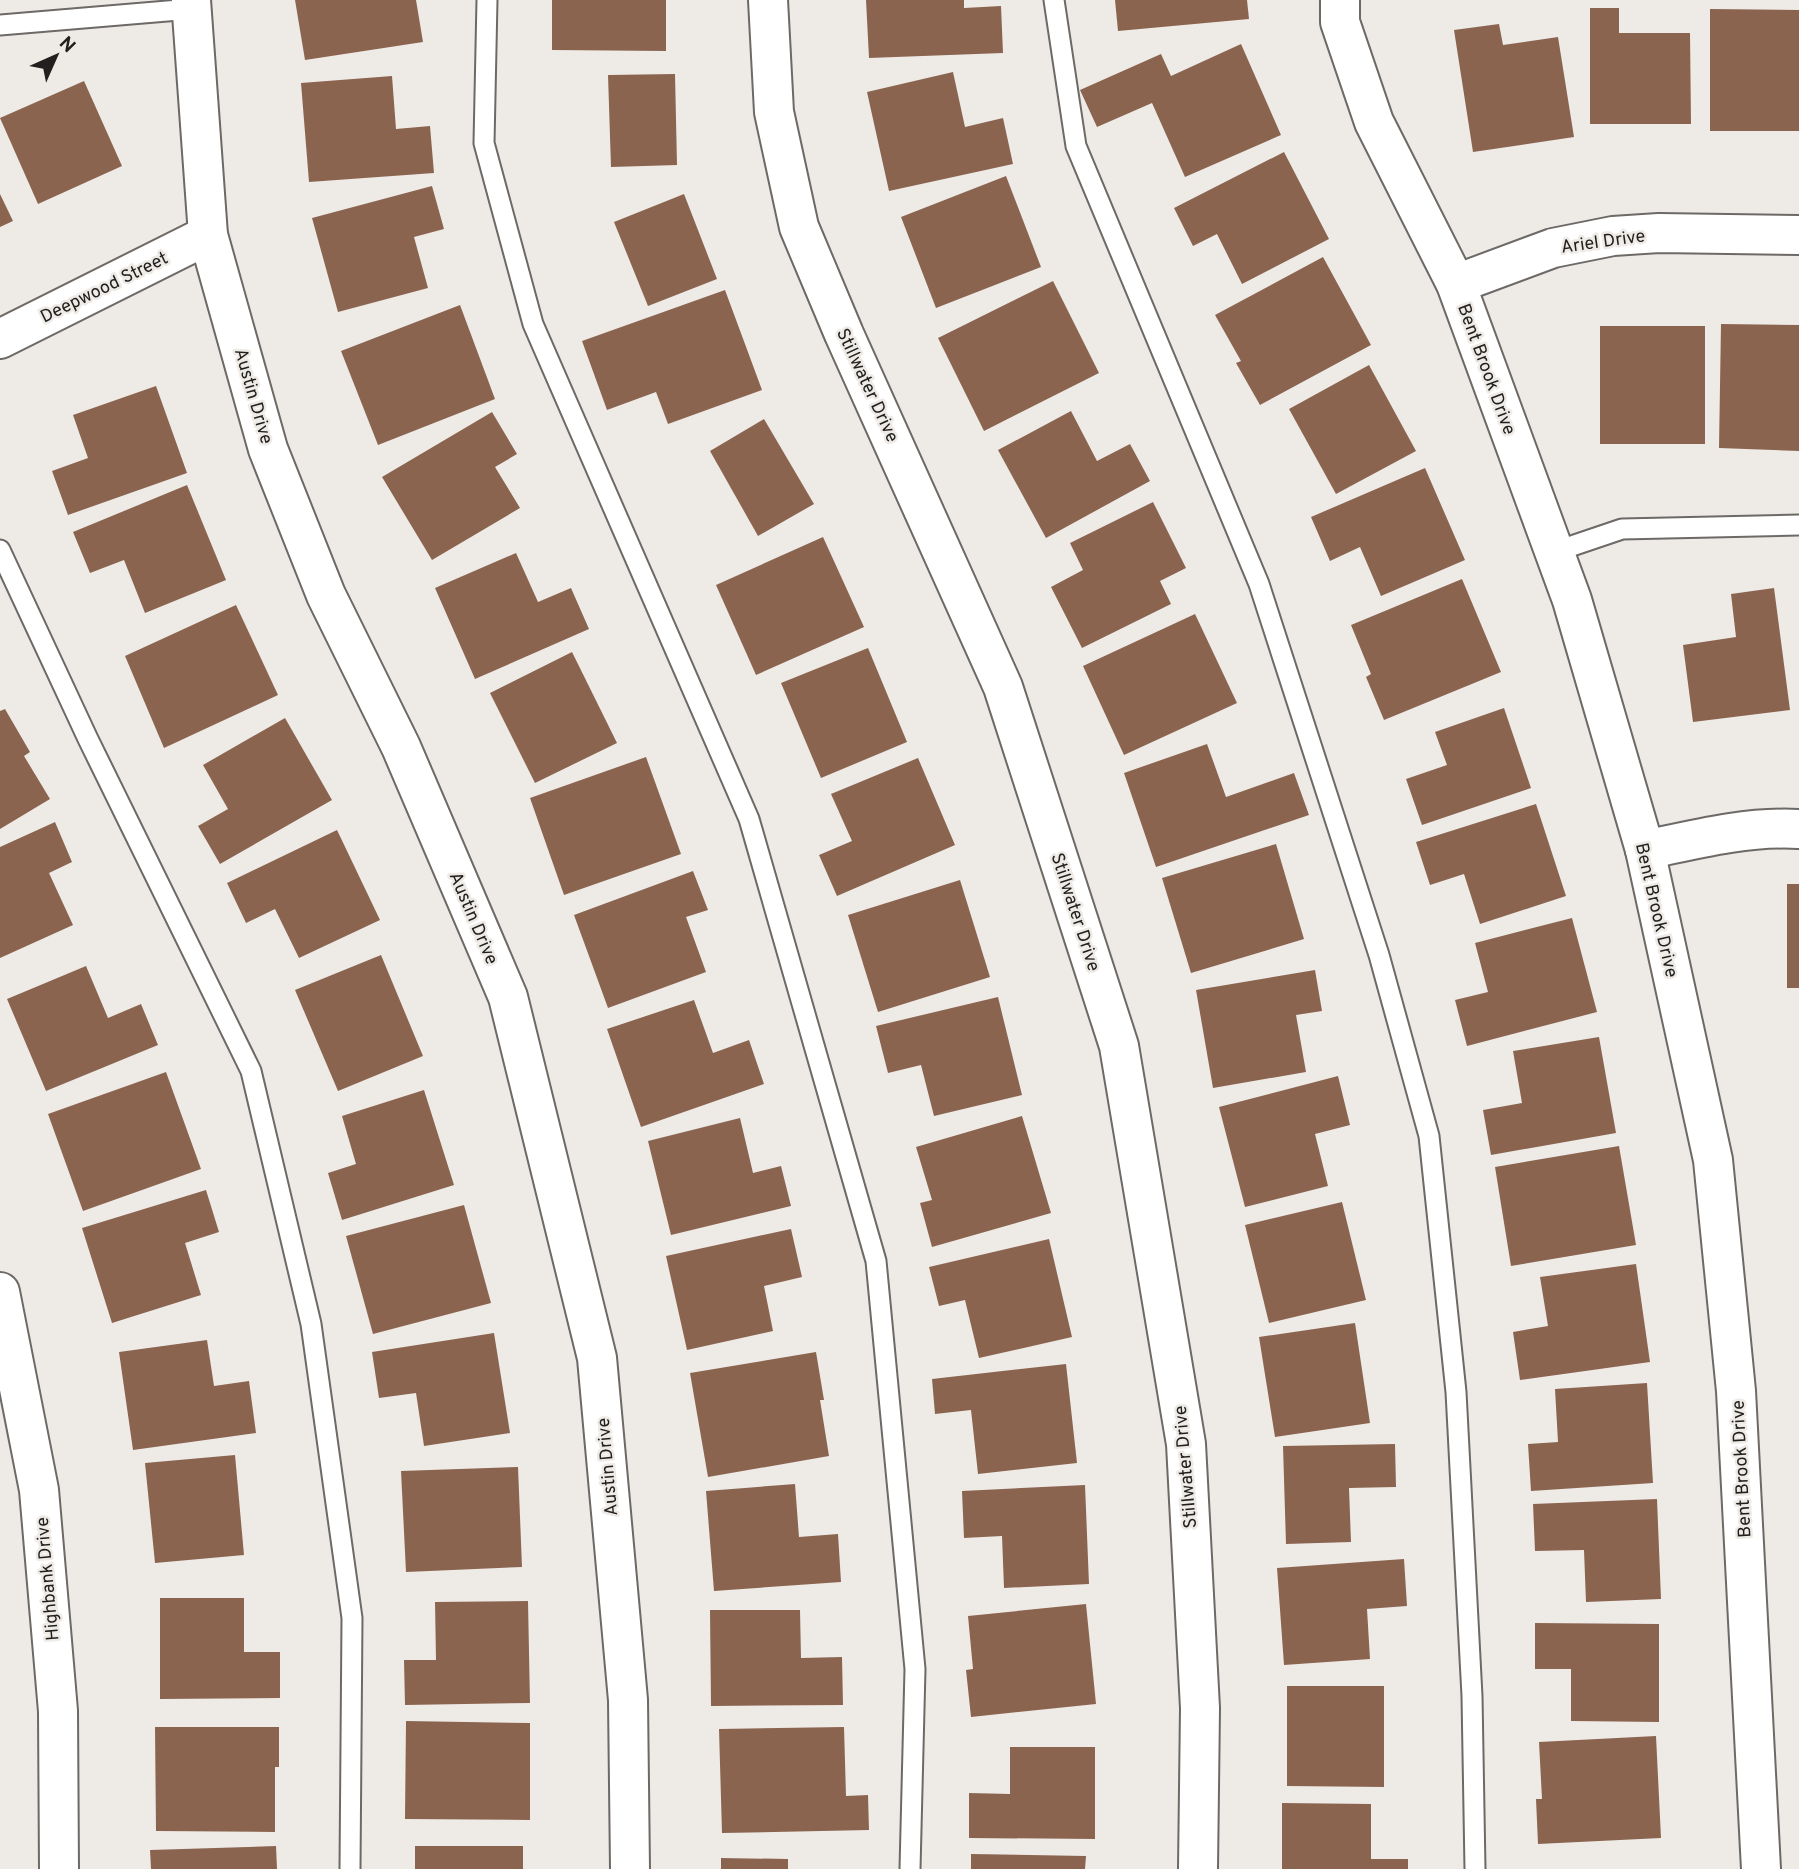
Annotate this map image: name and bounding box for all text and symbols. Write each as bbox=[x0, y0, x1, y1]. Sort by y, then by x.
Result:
north arrow bbox=[21, 21, 91, 91]
text: N bbox=[53, 32, 80, 59]
street label: Ariel Drive bbox=[1560, 225, 1647, 260]
street label: Deepwood Street bbox=[37, 247, 172, 329]
street label: Bent Brook Drive bbox=[1451, 301, 1520, 438]
street label: Stillwater Drive bbox=[830, 325, 903, 446]
street label: Austin Drive bbox=[228, 346, 277, 447]
street label: Bent Brook Drive bbox=[1629, 841, 1682, 980]
street label: Stillwater Drive bbox=[1045, 850, 1105, 975]
street label: Austin Drive bbox=[443, 869, 502, 968]
street label: Bent Brook Drive bbox=[1727, 1399, 1758, 1538]
street label: Stillwater Drive bbox=[1170, 1404, 1203, 1529]
street label: Austin Drive bbox=[593, 1417, 624, 1517]
street label: Highbank Drive bbox=[32, 1516, 65, 1642]

